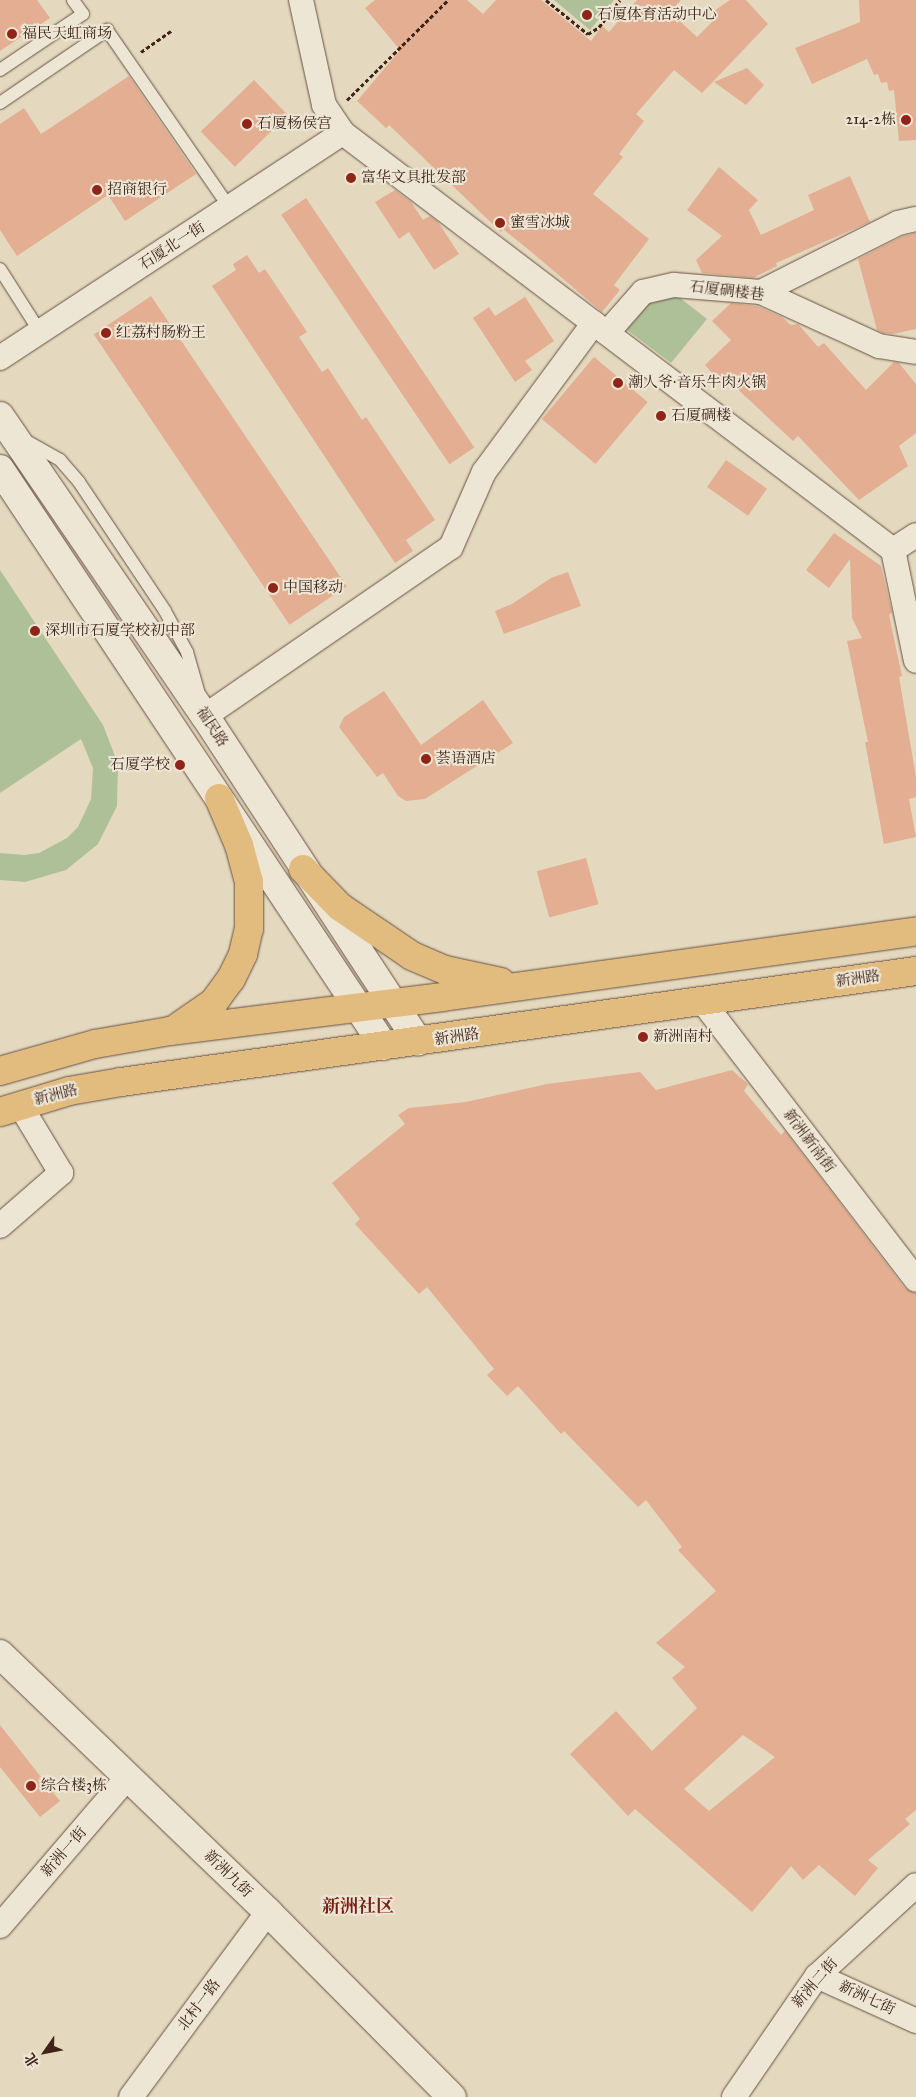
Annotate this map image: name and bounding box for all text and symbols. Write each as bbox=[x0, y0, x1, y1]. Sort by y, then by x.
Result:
place label: 石厦体育活动中心 bbox=[597, 6, 717, 24]
marker: 石厦体育活动中心 bbox=[581, 9, 593, 21]
place label: 福民天虹商场 bbox=[22, 25, 112, 43]
marker: 福民天虹商场 bbox=[6, 28, 18, 40]
place label: 214-2栋 bbox=[846, 111, 896, 129]
marker: 214-2栋 bbox=[900, 114, 912, 126]
place label: 石厦杨侯宫 bbox=[257, 115, 332, 133]
marker: 石厦杨侯宫 bbox=[241, 118, 253, 130]
place label: 富华文具批发部 bbox=[361, 169, 466, 187]
marker: 富华文具批发部 bbox=[345, 172, 357, 184]
place label: 招商银行 bbox=[107, 181, 167, 199]
marker: 招商银行 bbox=[91, 184, 103, 196]
place label: 蜜雪冰城 bbox=[510, 214, 570, 232]
marker: 蜜雪冰城 bbox=[494, 217, 506, 229]
street label: 石厦北一街 bbox=[136, 218, 208, 274]
street label: 石厦碉楼巷 bbox=[689, 277, 765, 305]
place label: 红荔村肠粉王 bbox=[116, 324, 206, 342]
marker: 红荔村肠粉王 bbox=[100, 327, 112, 339]
place label: 潮人爷·音乐牛肉火锅 bbox=[628, 374, 766, 392]
marker: 潮人爷·音乐牛肉火锅 bbox=[612, 377, 624, 389]
place label: 石厦碉楼 bbox=[671, 407, 731, 425]
marker: 石厦碉楼 bbox=[655, 410, 667, 422]
place label: 中国移动 bbox=[283, 579, 343, 597]
marker: 中国移动 bbox=[267, 582, 279, 594]
place label: 深圳市石厦学校初中部 bbox=[45, 622, 195, 640]
marker: 深圳市石厦学校初中部 bbox=[29, 625, 41, 637]
street label: 福民路 bbox=[192, 703, 232, 751]
place label: 荟语酒店 bbox=[436, 750, 496, 768]
marker: 荟语酒店 bbox=[420, 753, 432, 765]
place label: 石厦学校 bbox=[110, 756, 170, 774]
marker: 石厦学校 bbox=[174, 759, 186, 771]
street label: 新洲路 bbox=[834, 967, 882, 991]
street label: 新洲路 bbox=[433, 1025, 481, 1049]
place label: 新洲南村 bbox=[653, 1028, 713, 1046]
marker: 新洲南村 bbox=[637, 1031, 649, 1043]
street label: 新洲路 bbox=[32, 1081, 80, 1109]
street label: 新洲新南街 bbox=[779, 1106, 839, 1176]
place label: 综合楼3栋 bbox=[41, 1777, 107, 1795]
marker: 综合楼3栋 bbox=[25, 1780, 37, 1792]
street label: 新洲一街 bbox=[38, 1823, 90, 1881]
street label: 新洲九街 bbox=[200, 1847, 256, 1901]
district label: 新洲社区 bbox=[322, 1895, 394, 1917]
street label: 新洲二街 bbox=[789, 1954, 841, 2012]
street label: 北村一路 bbox=[174, 1976, 224, 2034]
street label: 新洲七街 bbox=[836, 1977, 898, 2019]
north arrow bbox=[20, 2027, 70, 2077]
text: 北 bbox=[21, 2050, 43, 2071]

